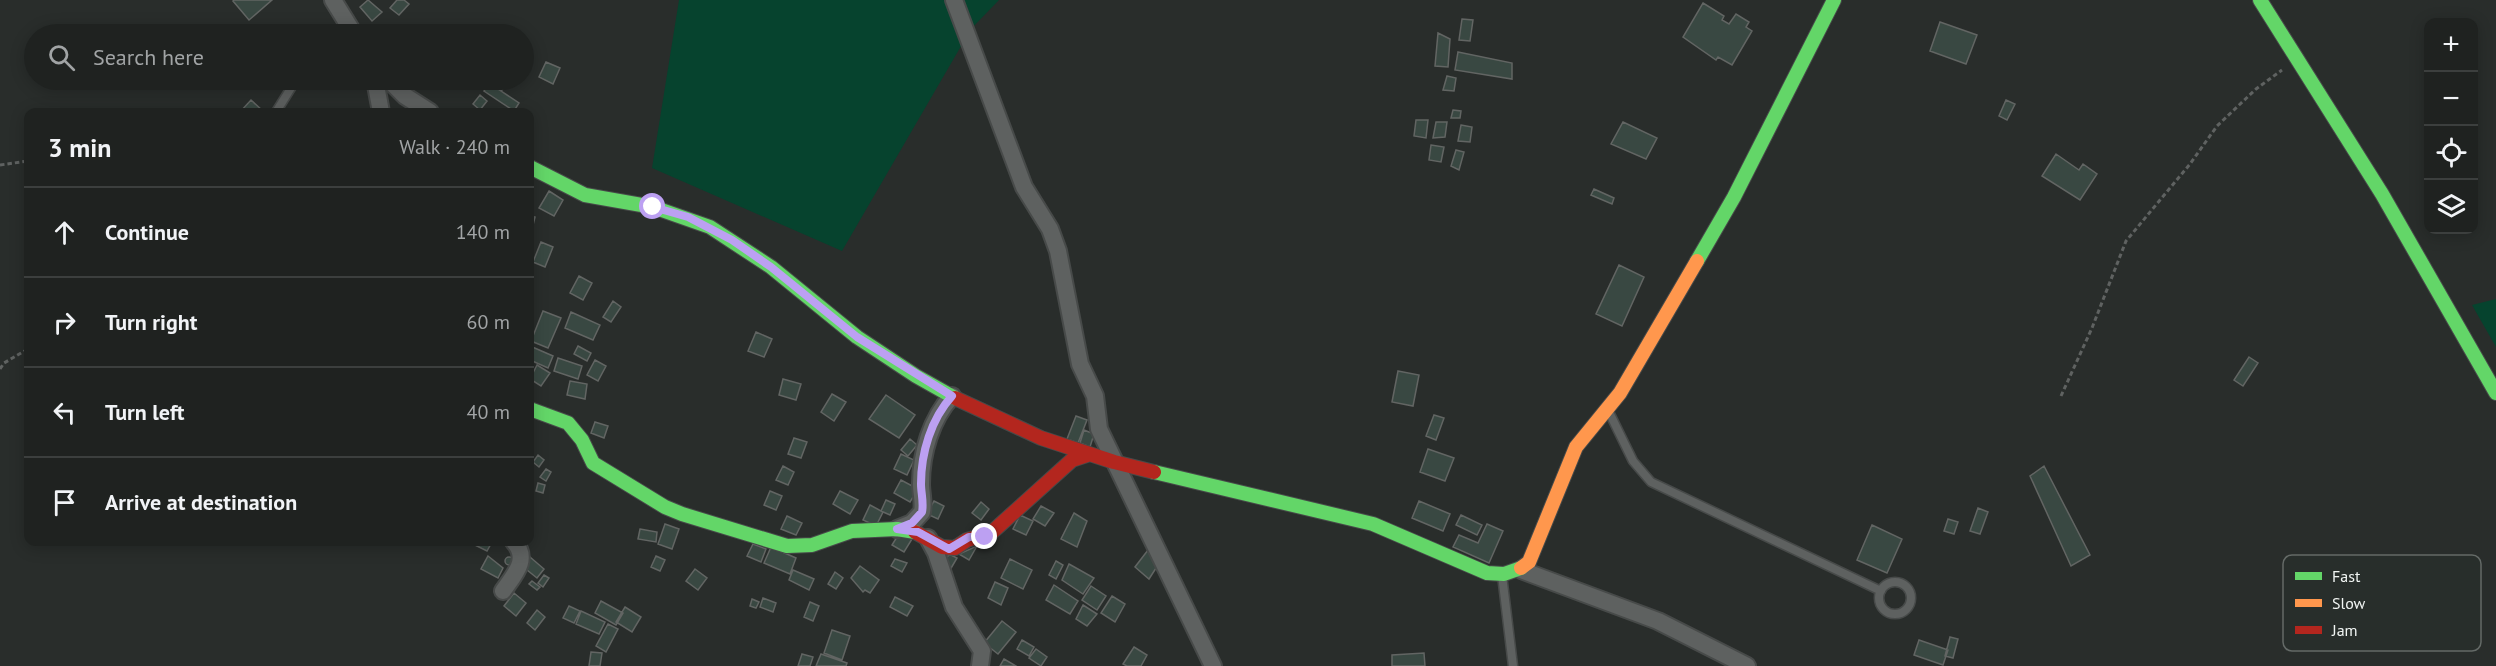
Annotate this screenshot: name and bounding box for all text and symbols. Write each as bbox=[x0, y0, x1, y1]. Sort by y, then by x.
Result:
map controls bbox=[2424, 18, 2478, 234]
button: + bbox=[2424, 18, 2478, 72]
search box bbox=[24, 24, 534, 90]
icon: search bbox=[45, 41, 78, 74]
text: Search here bbox=[93, 43, 204, 71]
button: − bbox=[2424, 72, 2478, 126]
button: locate bbox=[2424, 126, 2478, 180]
text: 3 min bbox=[48, 131, 111, 164]
text: Walk · 240 m bbox=[399, 134, 510, 160]
button: layers bbox=[2424, 180, 2478, 234]
route start bbox=[639, 193, 665, 219]
icon: ahead bbox=[48, 216, 81, 249]
text: Continue bbox=[105, 218, 189, 246]
text: 140 m bbox=[456, 219, 510, 245]
icon: right bbox=[48, 306, 81, 339]
text: Turn right bbox=[105, 308, 197, 336]
text: 60 m bbox=[467, 309, 510, 335]
icon: left bbox=[48, 396, 81, 429]
text: Turn left bbox=[105, 398, 185, 426]
text: 40 m bbox=[467, 399, 510, 425]
icon: arrive bbox=[48, 486, 81, 519]
text: Arrive at destination bbox=[105, 488, 297, 516]
route end bbox=[971, 523, 997, 549]
legend bbox=[2283, 555, 2481, 651]
text: Fast bbox=[2332, 566, 2361, 586]
text: Slow bbox=[2332, 593, 2366, 613]
text: Jam bbox=[2331, 620, 2358, 640]

